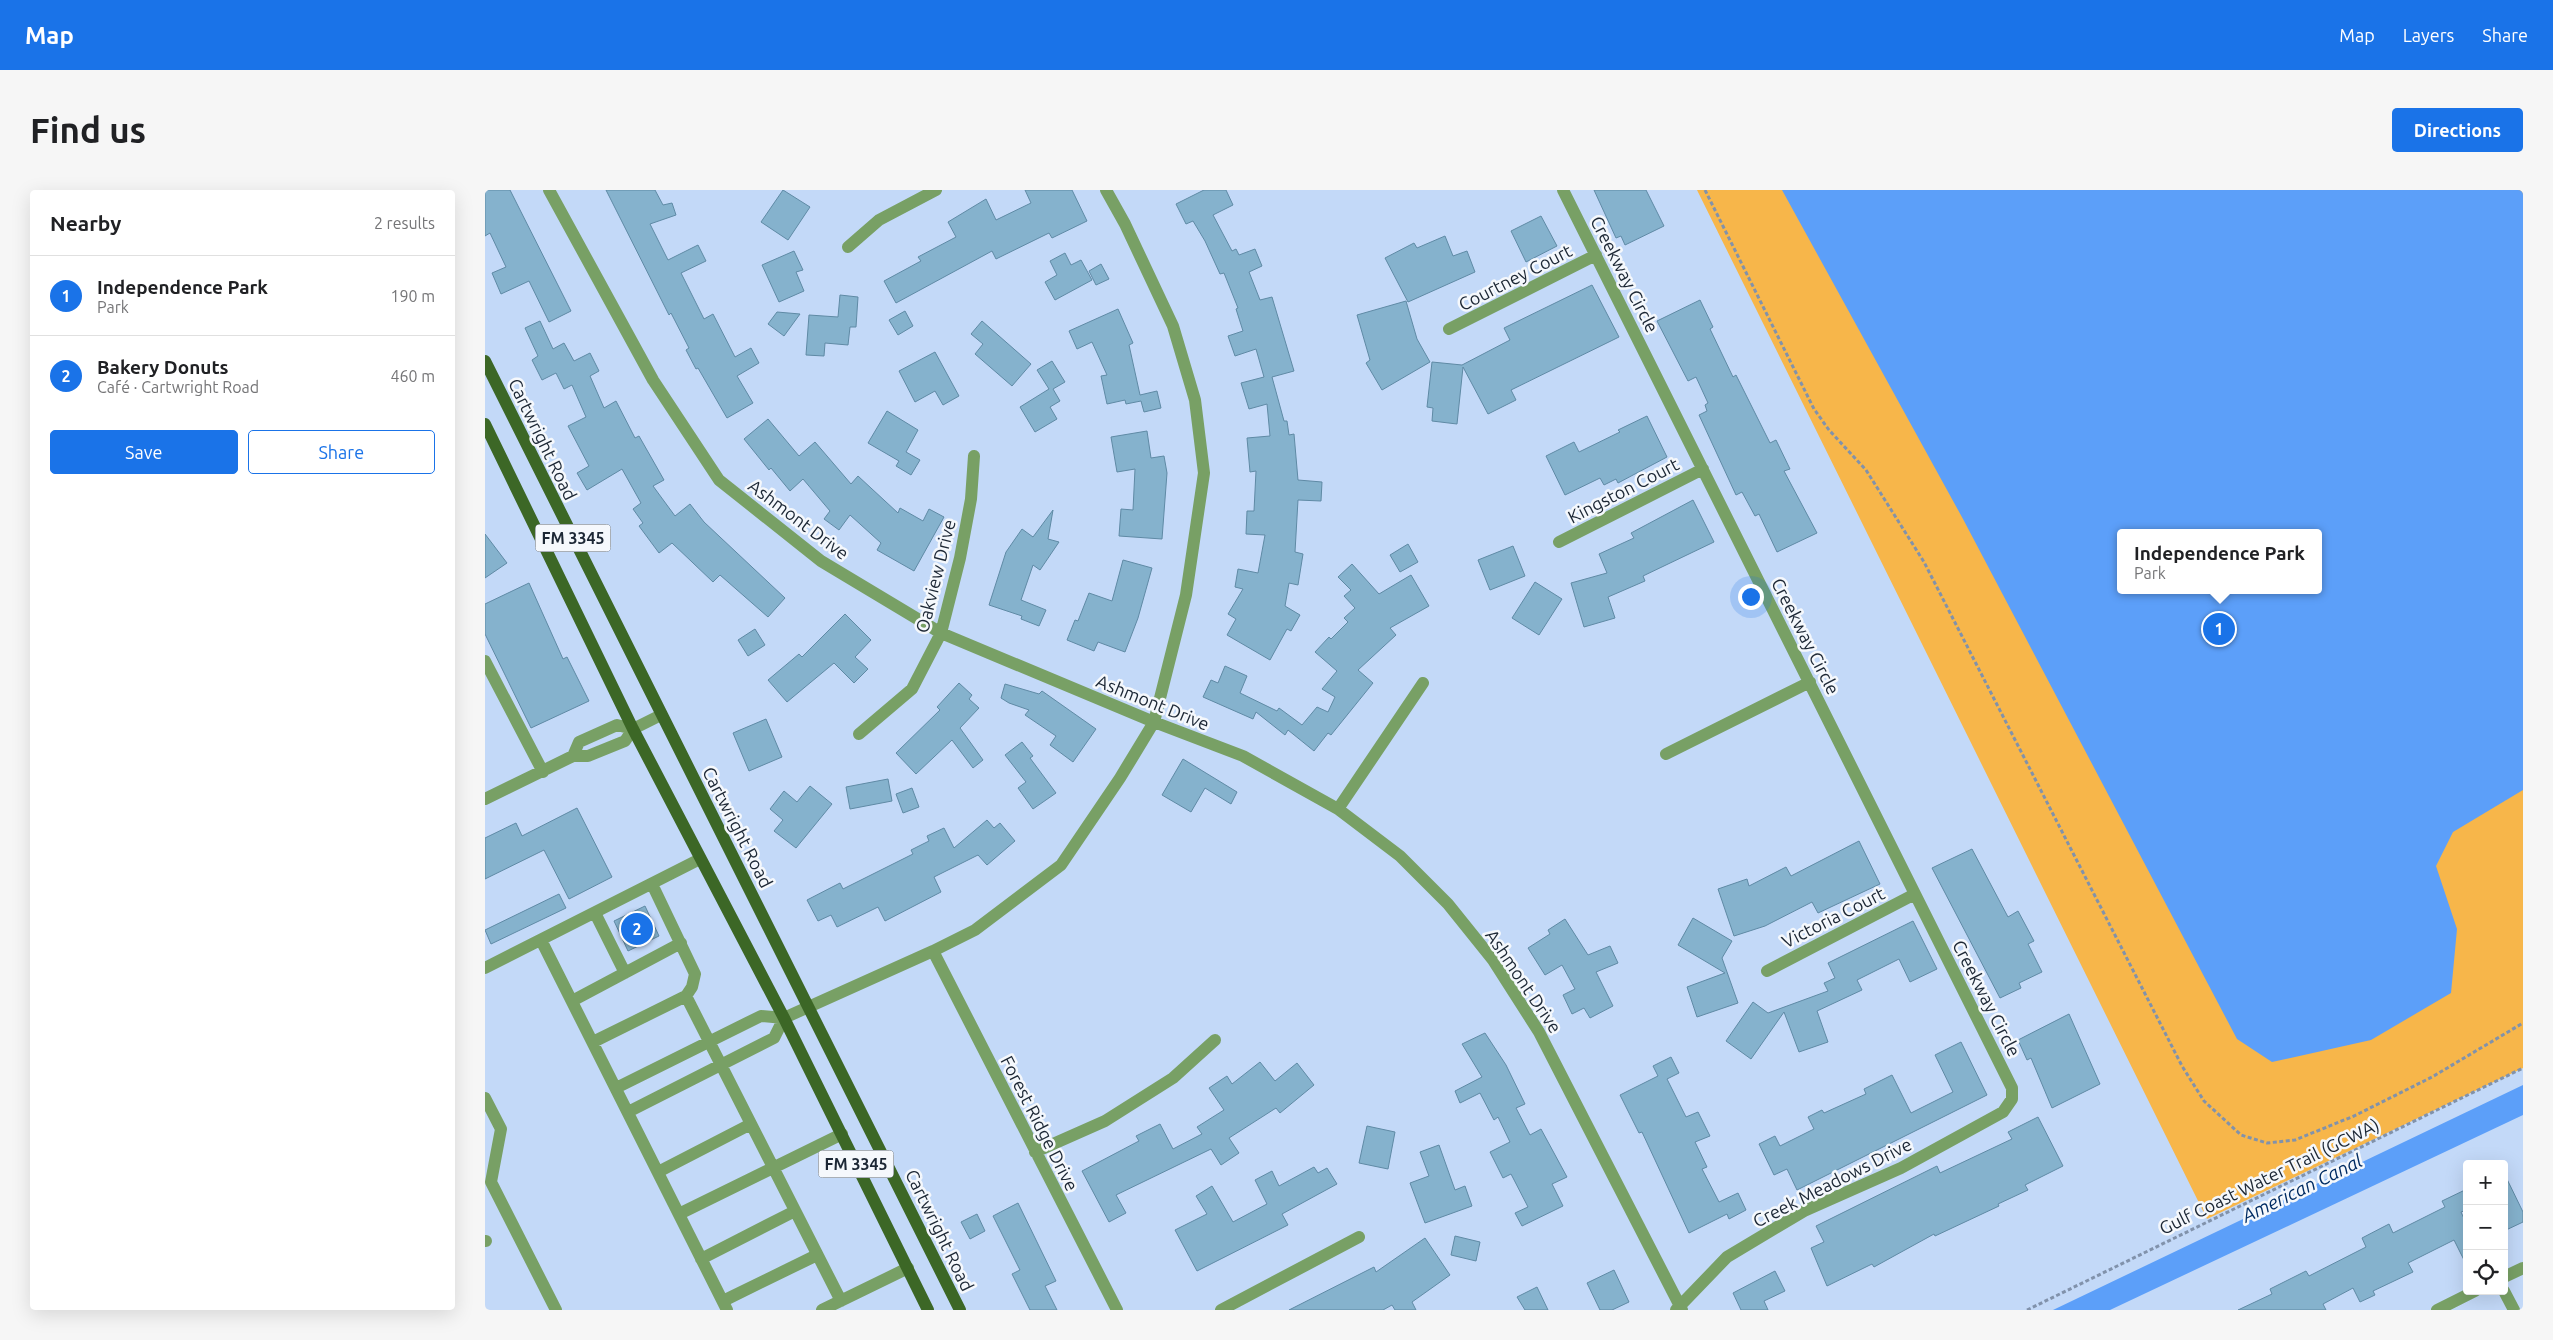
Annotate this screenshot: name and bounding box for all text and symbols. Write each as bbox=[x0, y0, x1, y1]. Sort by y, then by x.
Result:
text: Map bbox=[25, 22, 74, 49]
text: Map bbox=[2339, 25, 2375, 45]
text: Layers bbox=[2403, 25, 2454, 45]
text: Share bbox=[2482, 25, 2528, 45]
button: Directions bbox=[2392, 108, 2523, 152]
text: Find us bbox=[30, 110, 146, 150]
text: Nearby bbox=[50, 211, 121, 235]
street label: Creekway Circle bbox=[1587, 212, 1663, 336]
text: 2 results bbox=[374, 214, 435, 232]
street label: Courtney Court bbox=[1455, 240, 1575, 314]
text: Independence Park bbox=[97, 276, 268, 298]
text: 1 bbox=[61, 287, 71, 305]
text: 190 m bbox=[390, 287, 435, 305]
text: Park bbox=[97, 298, 129, 316]
text: Bakery Donuts bbox=[97, 356, 229, 378]
text: 2 bbox=[61, 367, 71, 385]
text: 460 m bbox=[390, 367, 435, 385]
street label: Cartwright Road bbox=[505, 375, 581, 503]
text: Café · Cartwright Road bbox=[97, 378, 259, 396]
button: Save bbox=[50, 430, 238, 474]
button: Share bbox=[248, 430, 435, 474]
street label: Kingston Court bbox=[1564, 453, 1682, 527]
street label: Ashmont Drive bbox=[745, 475, 853, 563]
street label: Oakview Drive bbox=[911, 517, 959, 635]
road number: FM 3345 bbox=[536, 524, 611, 552]
popup bbox=[2117, 529, 2322, 594]
text: Independence Park bbox=[2134, 542, 2305, 564]
text: Park bbox=[2134, 564, 2166, 582]
street label: Creekway Circle bbox=[1768, 574, 1844, 698]
your location bbox=[1738, 584, 1764, 610]
pin: 1 bbox=[2203, 610, 2235, 648]
street label: Ashmont Drive bbox=[1094, 670, 1212, 734]
street label: Cartwright Road bbox=[699, 763, 777, 891]
street label: Victoria Court bbox=[1778, 883, 1888, 951]
pin: 2 bbox=[621, 910, 653, 948]
street label: Ashmont Drive bbox=[1482, 926, 1566, 1036]
street label: Creekway Circle bbox=[1949, 936, 2025, 1060]
street label: Forest Ridge Drive bbox=[997, 1052, 1083, 1194]
street label: Gulf Coast Water Trail (GCWA) bbox=[2156, 1114, 2383, 1239]
street label: Creek Meadows Drive bbox=[1749, 1133, 1915, 1231]
water label: American Canal bbox=[2237, 1149, 2366, 1227]
road number: FM 3345 bbox=[819, 1151, 893, 1178]
map controls bbox=[2463, 1160, 2508, 1295]
button: + bbox=[2463, 1160, 2508, 1205]
street label: Cartwright Road bbox=[902, 1166, 978, 1294]
button: − bbox=[2463, 1205, 2508, 1250]
button: locate bbox=[2463, 1250, 2508, 1295]

